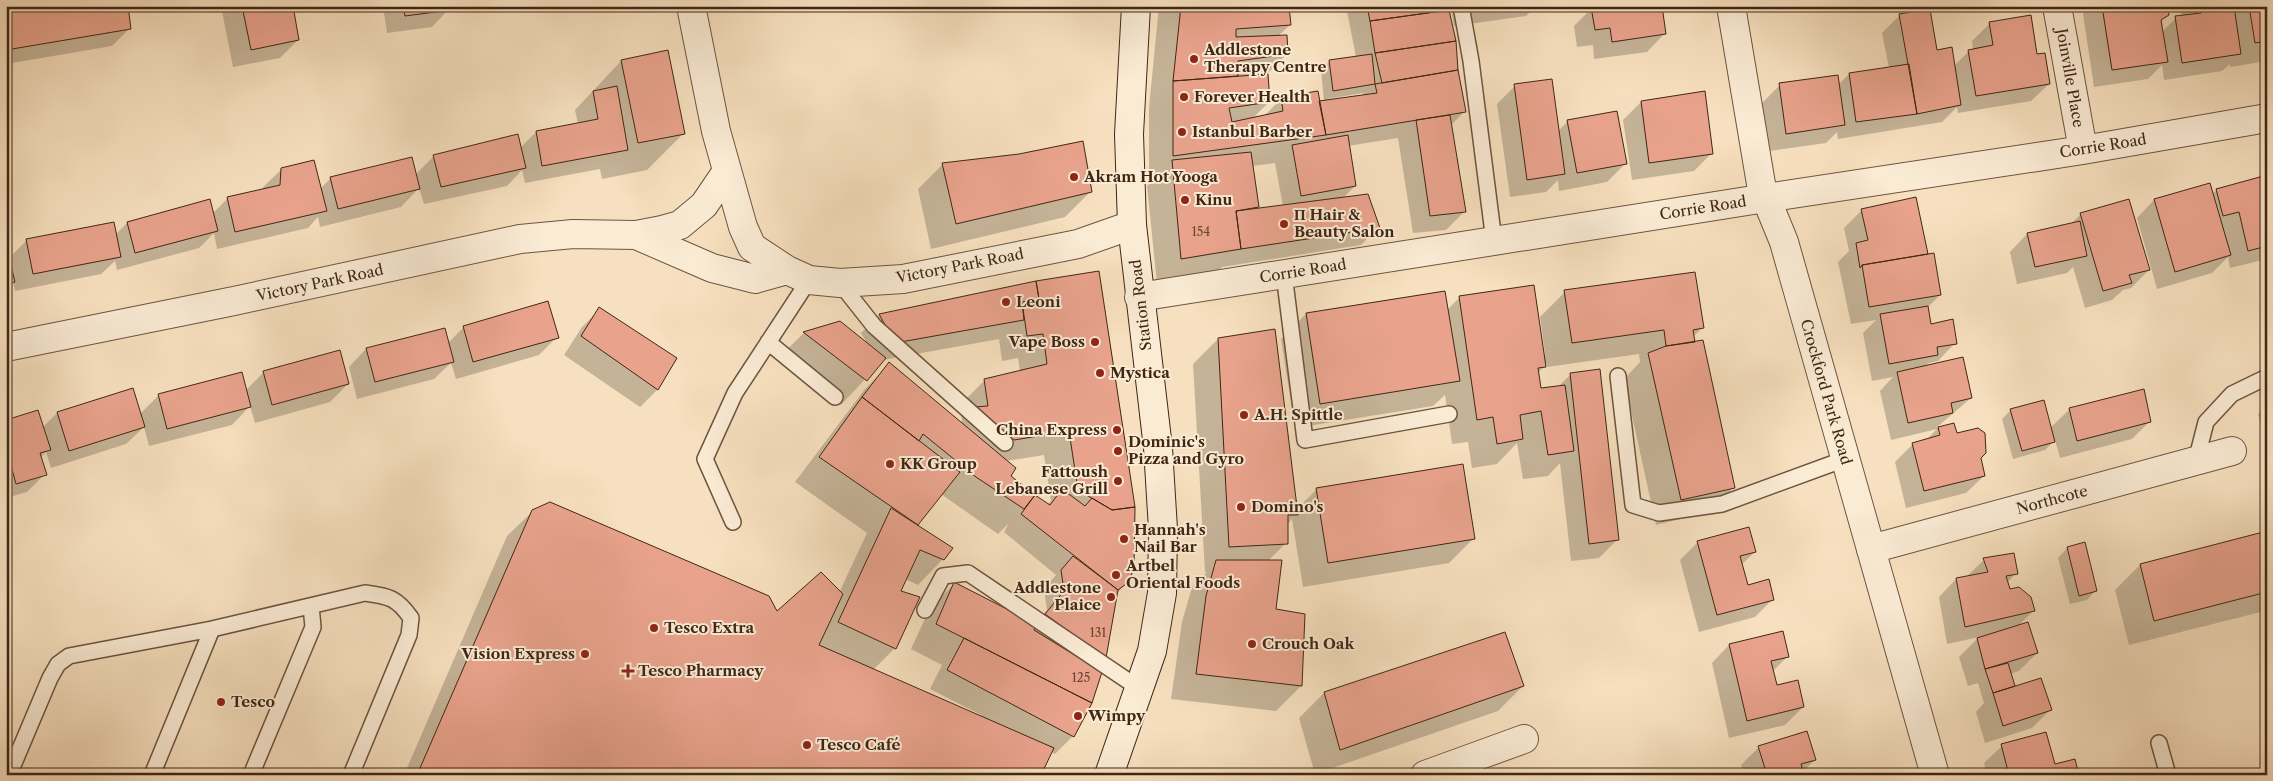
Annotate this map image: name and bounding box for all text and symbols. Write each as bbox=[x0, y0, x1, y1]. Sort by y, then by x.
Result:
street label: Joinville Place bbox=[2052, 25, 2089, 129]
place label: Addlestone Therapy Centre bbox=[1203, 40, 1326, 76]
marker: Addlestone Therapy Centre bbox=[1188, 53, 1200, 65]
place label: Forever Health bbox=[1194, 87, 1311, 106]
marker: Forever Health bbox=[1178, 91, 1190, 103]
place label: Istanbul Barber bbox=[1192, 122, 1313, 141]
marker: Istanbul Barber bbox=[1176, 126, 1188, 138]
street label: Corrie Road bbox=[2058, 129, 2148, 162]
place label: Akram Hot Yooga bbox=[1083, 167, 1218, 186]
marker: Akram Hot Yooga bbox=[1068, 171, 1080, 183]
place label: Kinu bbox=[1195, 190, 1233, 209]
street label: Corrie Road bbox=[1658, 191, 1748, 224]
marker: Kinu bbox=[1179, 194, 1191, 206]
place label: Π Hair & Beauty Salon bbox=[1294, 205, 1395, 241]
marker: Π Hair & Beauty Salon bbox=[1278, 218, 1290, 230]
house number: 154 bbox=[1192, 224, 1210, 239]
street label: Victory Park Road bbox=[894, 244, 1025, 287]
street label: Corrie Road bbox=[1258, 254, 1348, 287]
street label: Station Road bbox=[1125, 258, 1156, 352]
street label: Victory Park Road bbox=[254, 260, 385, 305]
place label: Leoni bbox=[1016, 292, 1061, 311]
marker: Leoni bbox=[1000, 296, 1012, 308]
street label: Crockford Park Road bbox=[1797, 317, 1856, 467]
place label: Vape Boss bbox=[1008, 332, 1085, 351]
marker: Vape Boss bbox=[1089, 336, 1101, 348]
place label: Mystica bbox=[1110, 363, 1170, 382]
marker: Mystica bbox=[1094, 367, 1106, 379]
place label: A.H. Spittle bbox=[1253, 405, 1343, 424]
marker: A.H. Spittle bbox=[1238, 409, 1250, 421]
place label: China Express bbox=[996, 420, 1107, 439]
marker: China Express bbox=[1111, 424, 1123, 436]
place label: Dominic's Pizza and Gyro bbox=[1128, 432, 1244, 468]
marker: Dominic's Pizza and Gyro bbox=[1112, 445, 1124, 457]
place label: KK Group bbox=[900, 454, 977, 473]
marker: KK Group bbox=[884, 458, 896, 470]
place label: Fattoush Lebanese Grill bbox=[995, 462, 1109, 498]
marker: Fattoush Lebanese Grill bbox=[1112, 475, 1124, 487]
street label: Northcote bbox=[2014, 481, 2090, 518]
place label: Domino's bbox=[1251, 497, 1324, 516]
marker: Domino's bbox=[1235, 501, 1247, 513]
place label: Hannah's Nail Bar bbox=[1134, 520, 1206, 556]
marker: Hannah's Nail Bar bbox=[1118, 533, 1130, 545]
place label: Artbel Oriental Foods bbox=[1125, 556, 1240, 592]
marker: Artbel Oriental Foods bbox=[1110, 569, 1122, 581]
place label: Addlestone Plaice bbox=[1013, 578, 1101, 614]
marker: Addlestone Plaice bbox=[1105, 591, 1117, 603]
place label: Tesco Extra bbox=[664, 618, 755, 637]
marker: Tesco Extra bbox=[648, 622, 660, 634]
house number: 131 bbox=[1090, 625, 1106, 640]
place label: Crouch Oak bbox=[1262, 634, 1356, 653]
marker: Crouch Oak bbox=[1246, 638, 1258, 650]
place label: Vision Express bbox=[461, 644, 575, 663]
marker: Vision Express bbox=[579, 648, 591, 660]
place label: Tesco Pharmacy bbox=[638, 661, 764, 680]
marker: Tesco Pharmacy bbox=[622, 665, 634, 677]
house number: 125 bbox=[1072, 670, 1090, 685]
place label: Tesco bbox=[231, 692, 275, 711]
marker: Tesco bbox=[215, 696, 227, 708]
place label: Wimpy bbox=[1087, 706, 1146, 725]
marker: Wimpy bbox=[1072, 710, 1084, 722]
place label: Tesco Café bbox=[817, 735, 901, 754]
marker: Tesco Café bbox=[801, 739, 813, 751]

